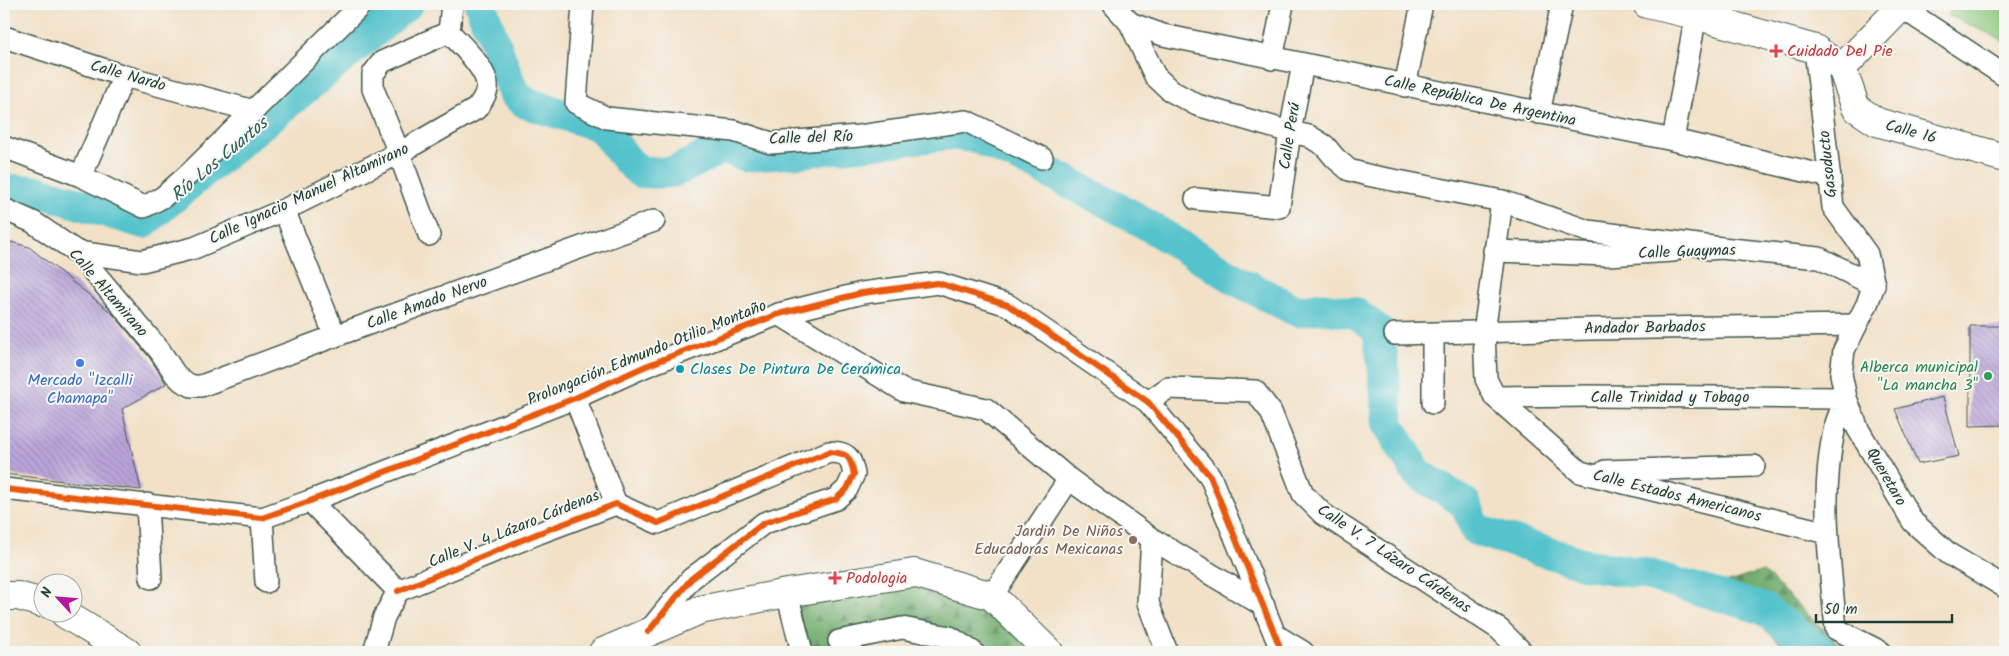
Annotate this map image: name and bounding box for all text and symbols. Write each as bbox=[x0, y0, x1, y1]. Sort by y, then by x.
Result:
place label: Cuidado Del Pie bbox=[1787, 39, 1893, 64]
marker: Cuidado Del Pie bbox=[1769, 44, 1783, 58]
street label: Calle Nardo bbox=[87, 53, 169, 99]
street label: Calle República De Argentina bbox=[1382, 68, 1578, 134]
street label: Calle Perú bbox=[1272, 100, 1308, 171]
water label: Río Los Cuartos bbox=[165, 109, 277, 210]
street label: Calle 16 bbox=[1882, 113, 1940, 151]
street label: Calle del Río bbox=[768, 124, 854, 152]
street label: Gasoducto bbox=[1812, 129, 1844, 199]
street label: Calle Ignacio Manuel Altamirano bbox=[205, 137, 413, 251]
street label: Calle Guaymas bbox=[1638, 238, 1737, 266]
street label: Calle Altamirano bbox=[62, 243, 154, 343]
street label: Calle Amado Nervo bbox=[363, 269, 491, 337]
street label: Prolongación Edmundo Otilio Montaño bbox=[524, 293, 770, 413]
street label: Andador Barbados bbox=[1584, 314, 1706, 342]
place label: Alberca municipal "La mancha 3" bbox=[1860, 355, 1979, 398]
marker: Mercado "Izcalli Chamapa" bbox=[74, 357, 86, 369]
place label: Clases De Pintura De Cerámica bbox=[690, 357, 901, 382]
marker: Clases De Pintura De Cerámica bbox=[674, 363, 686, 375]
place label: Mercado "Izcalli Chamapa" bbox=[28, 368, 134, 411]
marker: Alberca municipal "La mancha 3" bbox=[1982, 370, 1994, 382]
street label: Calle Trinidad y Tobago bbox=[1591, 385, 1749, 410]
street label: Queretaro bbox=[1859, 443, 1913, 511]
street label: Calle Estados Americanos bbox=[1590, 463, 1764, 529]
street label: Calle V. 4 Lázaro Cárdenas bbox=[425, 483, 604, 575]
street label: Calle V. 7 Lázaro Cárdenas bbox=[1312, 498, 1476, 620]
place label: Jardin De Niños Educadoras Mexicanas bbox=[974, 519, 1123, 562]
marker: Jardin De Niños Educadoras Mexicanas bbox=[1127, 534, 1139, 546]
place label: Podologia bbox=[846, 566, 907, 591]
marker: Podologia bbox=[828, 571, 842, 585]
north arrow bbox=[32, 574, 82, 624]
text: N bbox=[35, 584, 59, 602]
scale bar bbox=[1816, 591, 1953, 623]
text: 50 m bbox=[1824, 598, 1858, 622]

